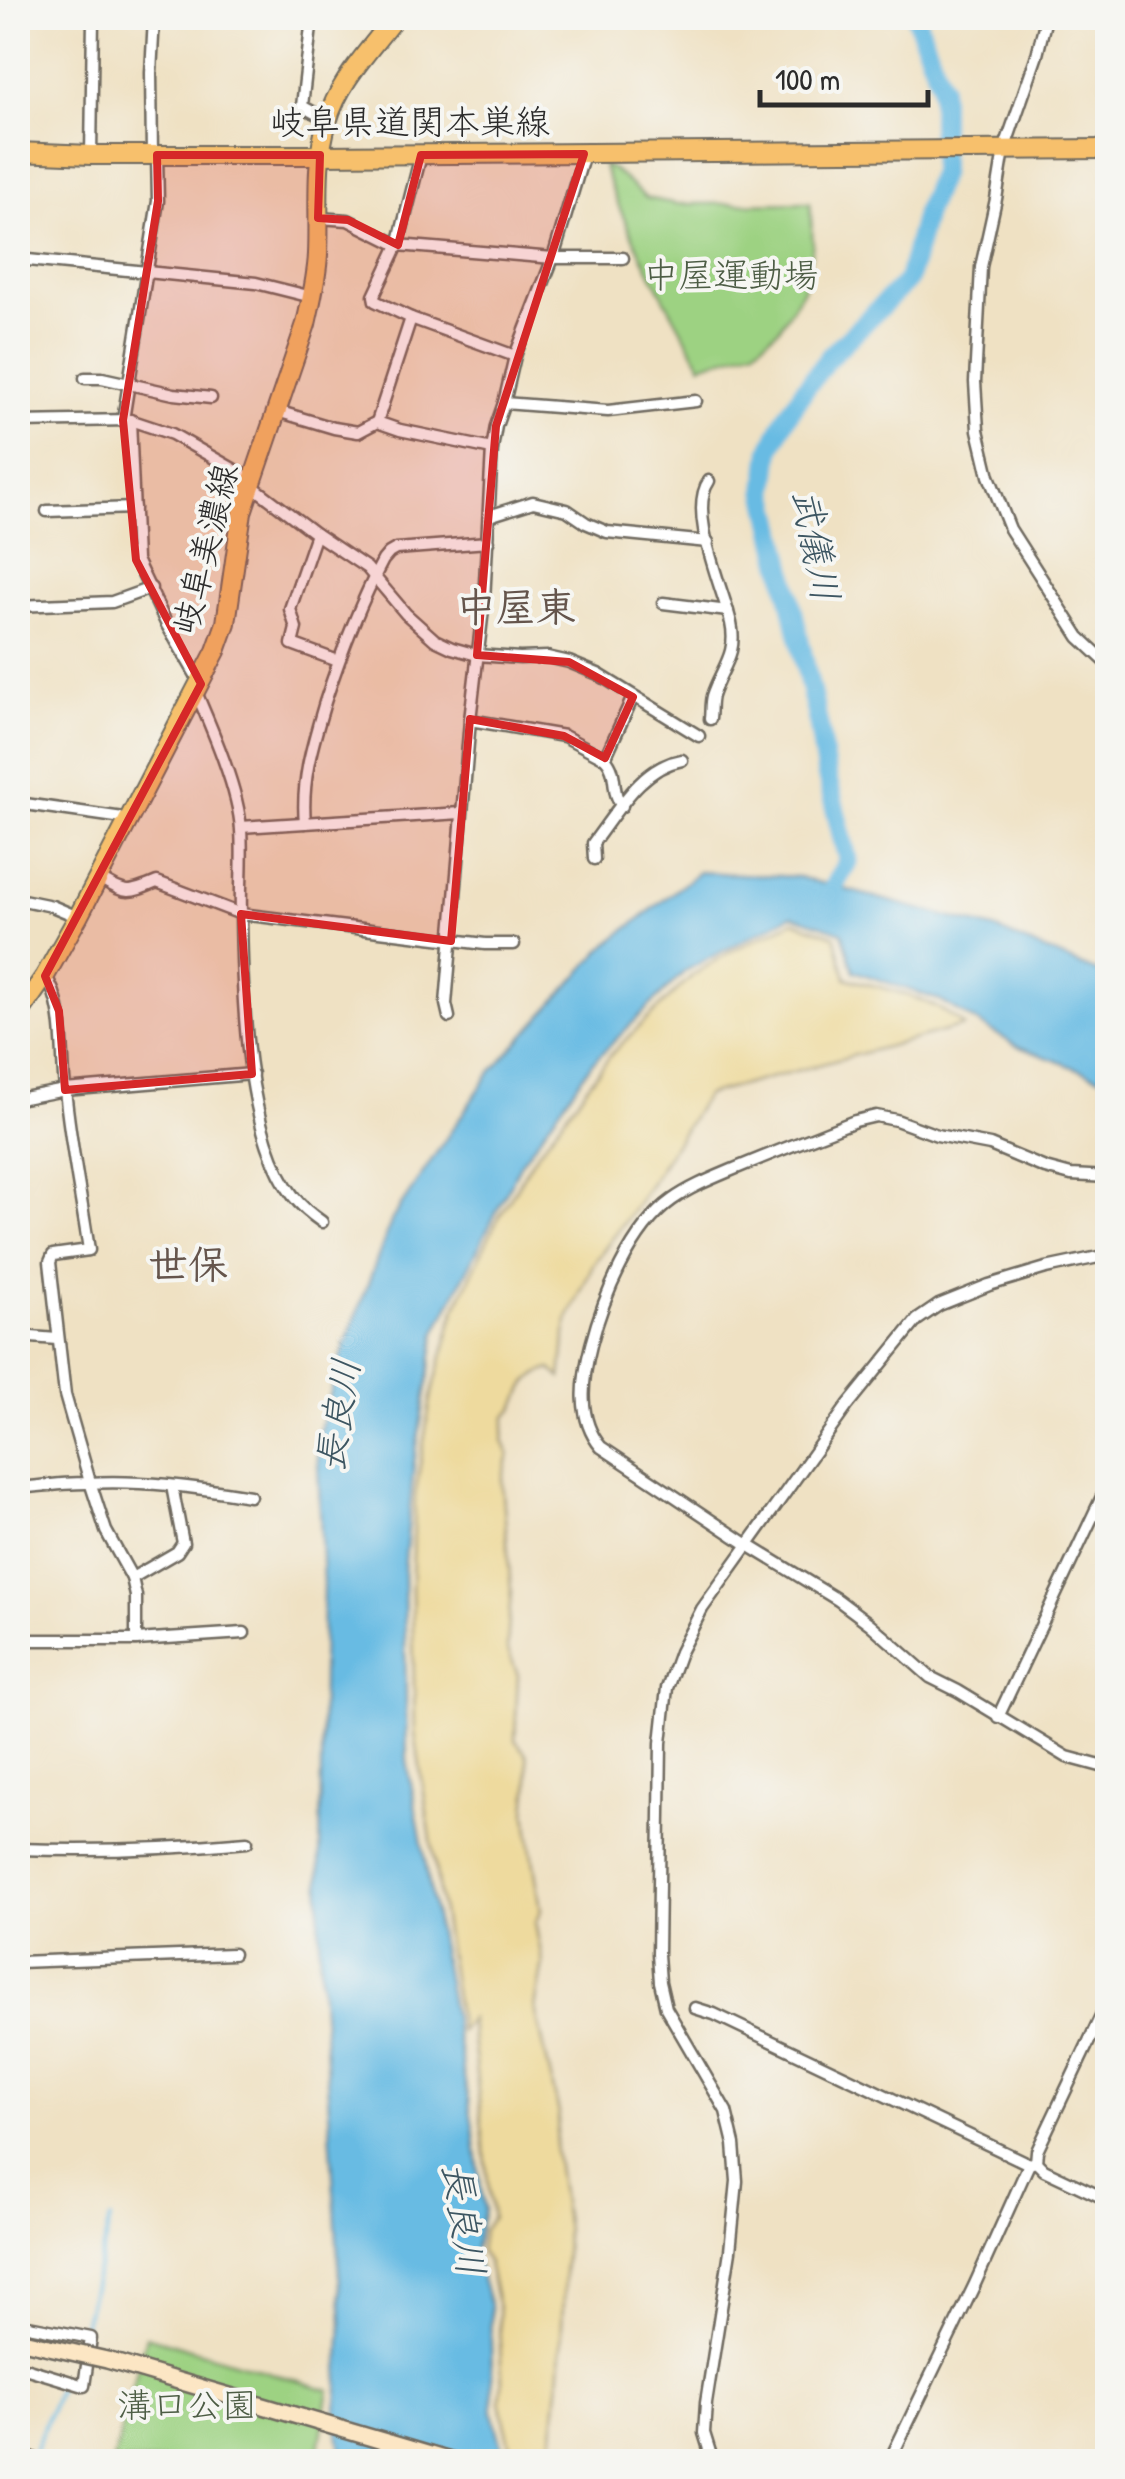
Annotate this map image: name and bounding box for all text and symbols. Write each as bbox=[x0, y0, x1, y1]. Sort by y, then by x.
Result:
scale bar bbox=[760, 45, 928, 107]
text: 100 m bbox=[775, 59, 840, 99]
street label: 岐阜県道関本巣線 bbox=[270, 98, 550, 145]
park label: 中屋運動場 bbox=[643, 251, 819, 298]
street label: 岐阜美濃線 bbox=[161, 458, 248, 639]
water label: 武儀川 bbox=[781, 484, 853, 606]
district label: 中屋東 bbox=[456, 579, 576, 633]
district label: 世保 bbox=[148, 1236, 228, 1290]
water label: 長良川 bbox=[302, 1354, 372, 1475]
water label: 長良川 bbox=[431, 2159, 499, 2279]
park label: 溝口公園 bbox=[117, 2381, 257, 2428]

